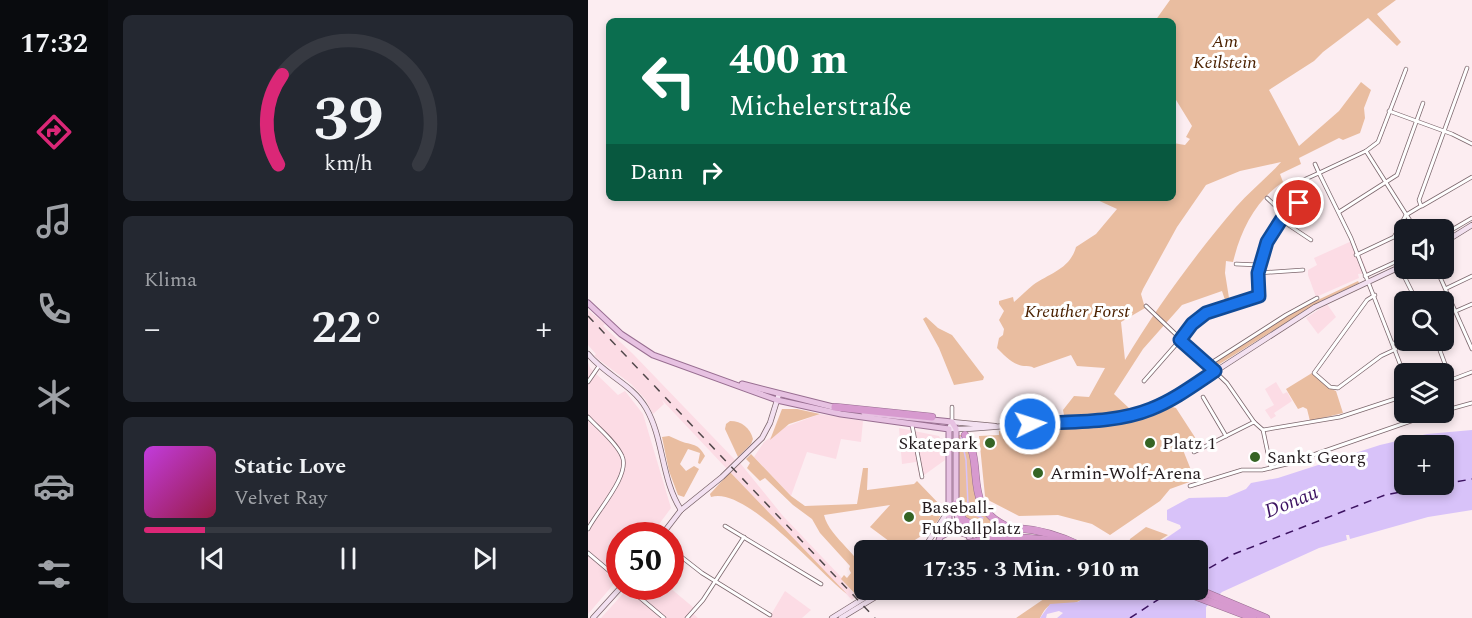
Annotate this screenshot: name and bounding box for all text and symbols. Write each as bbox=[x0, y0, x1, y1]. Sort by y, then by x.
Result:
text: 17:32 bbox=[20, 23, 88, 65]
park label: Am Keilstein bbox=[1193, 28, 1257, 76]
text: 400 m bbox=[729, 29, 848, 92]
icon: left bbox=[630, 42, 708, 120]
text: 39 bbox=[313, 73, 383, 168]
text: Michelerstraße bbox=[729, 86, 912, 128]
icon: directions bbox=[33, 111, 75, 153]
text: km/h bbox=[324, 147, 372, 180]
text: Dann bbox=[630, 156, 683, 189]
icon: right bbox=[695, 156, 728, 189]
pin bbox=[1273, 177, 1324, 228]
icon: arrive bbox=[1282, 186, 1315, 219]
icon: music bbox=[33, 200, 75, 242]
map controls bbox=[1394, 219, 1454, 495]
button: sound bbox=[1394, 219, 1454, 279]
text: Klima bbox=[144, 265, 197, 295]
icon: phone bbox=[33, 288, 75, 330]
button: search bbox=[1394, 291, 1454, 351]
text: 22° bbox=[312, 294, 385, 363]
park label: Kreuther Forst bbox=[1024, 298, 1130, 325]
text: − bbox=[144, 304, 161, 354]
text: + bbox=[536, 304, 552, 354]
button: layers bbox=[1394, 363, 1454, 423]
icon: climate bbox=[33, 376, 75, 418]
position arrow bbox=[998, 392, 1062, 456]
place label: Skatepark bbox=[898, 430, 978, 457]
place label: Platz 1 bbox=[1162, 430, 1216, 457]
button: + bbox=[1394, 435, 1454, 495]
marker: Skatepark bbox=[983, 436, 997, 450]
marker: Platz 1 bbox=[1143, 436, 1157, 450]
place label: Sankt Georg bbox=[1267, 444, 1366, 471]
text: Static Love bbox=[234, 450, 346, 483]
marker: Sankt Georg bbox=[1248, 450, 1262, 464]
place label: Armin-Wolf-Arena bbox=[1050, 460, 1202, 487]
icon: car bbox=[33, 465, 75, 507]
marker: Armin-Wolf-Arena bbox=[1031, 466, 1045, 480]
water label: Donau bbox=[1260, 477, 1323, 526]
text: Velvet Ray bbox=[234, 483, 327, 513]
place label: Baseball- Fußballplatz bbox=[921, 494, 1021, 542]
marker: Baseball- Fußballplatz bbox=[902, 510, 916, 524]
speed limit sign: 50 bbox=[606, 522, 684, 600]
icon: previous bbox=[196, 542, 229, 575]
icon: pause bbox=[332, 542, 365, 575]
icon: next bbox=[468, 542, 501, 575]
icon: filters bbox=[33, 553, 75, 595]
text: 17:35 · 3 Min. · 910 m bbox=[922, 553, 1140, 586]

